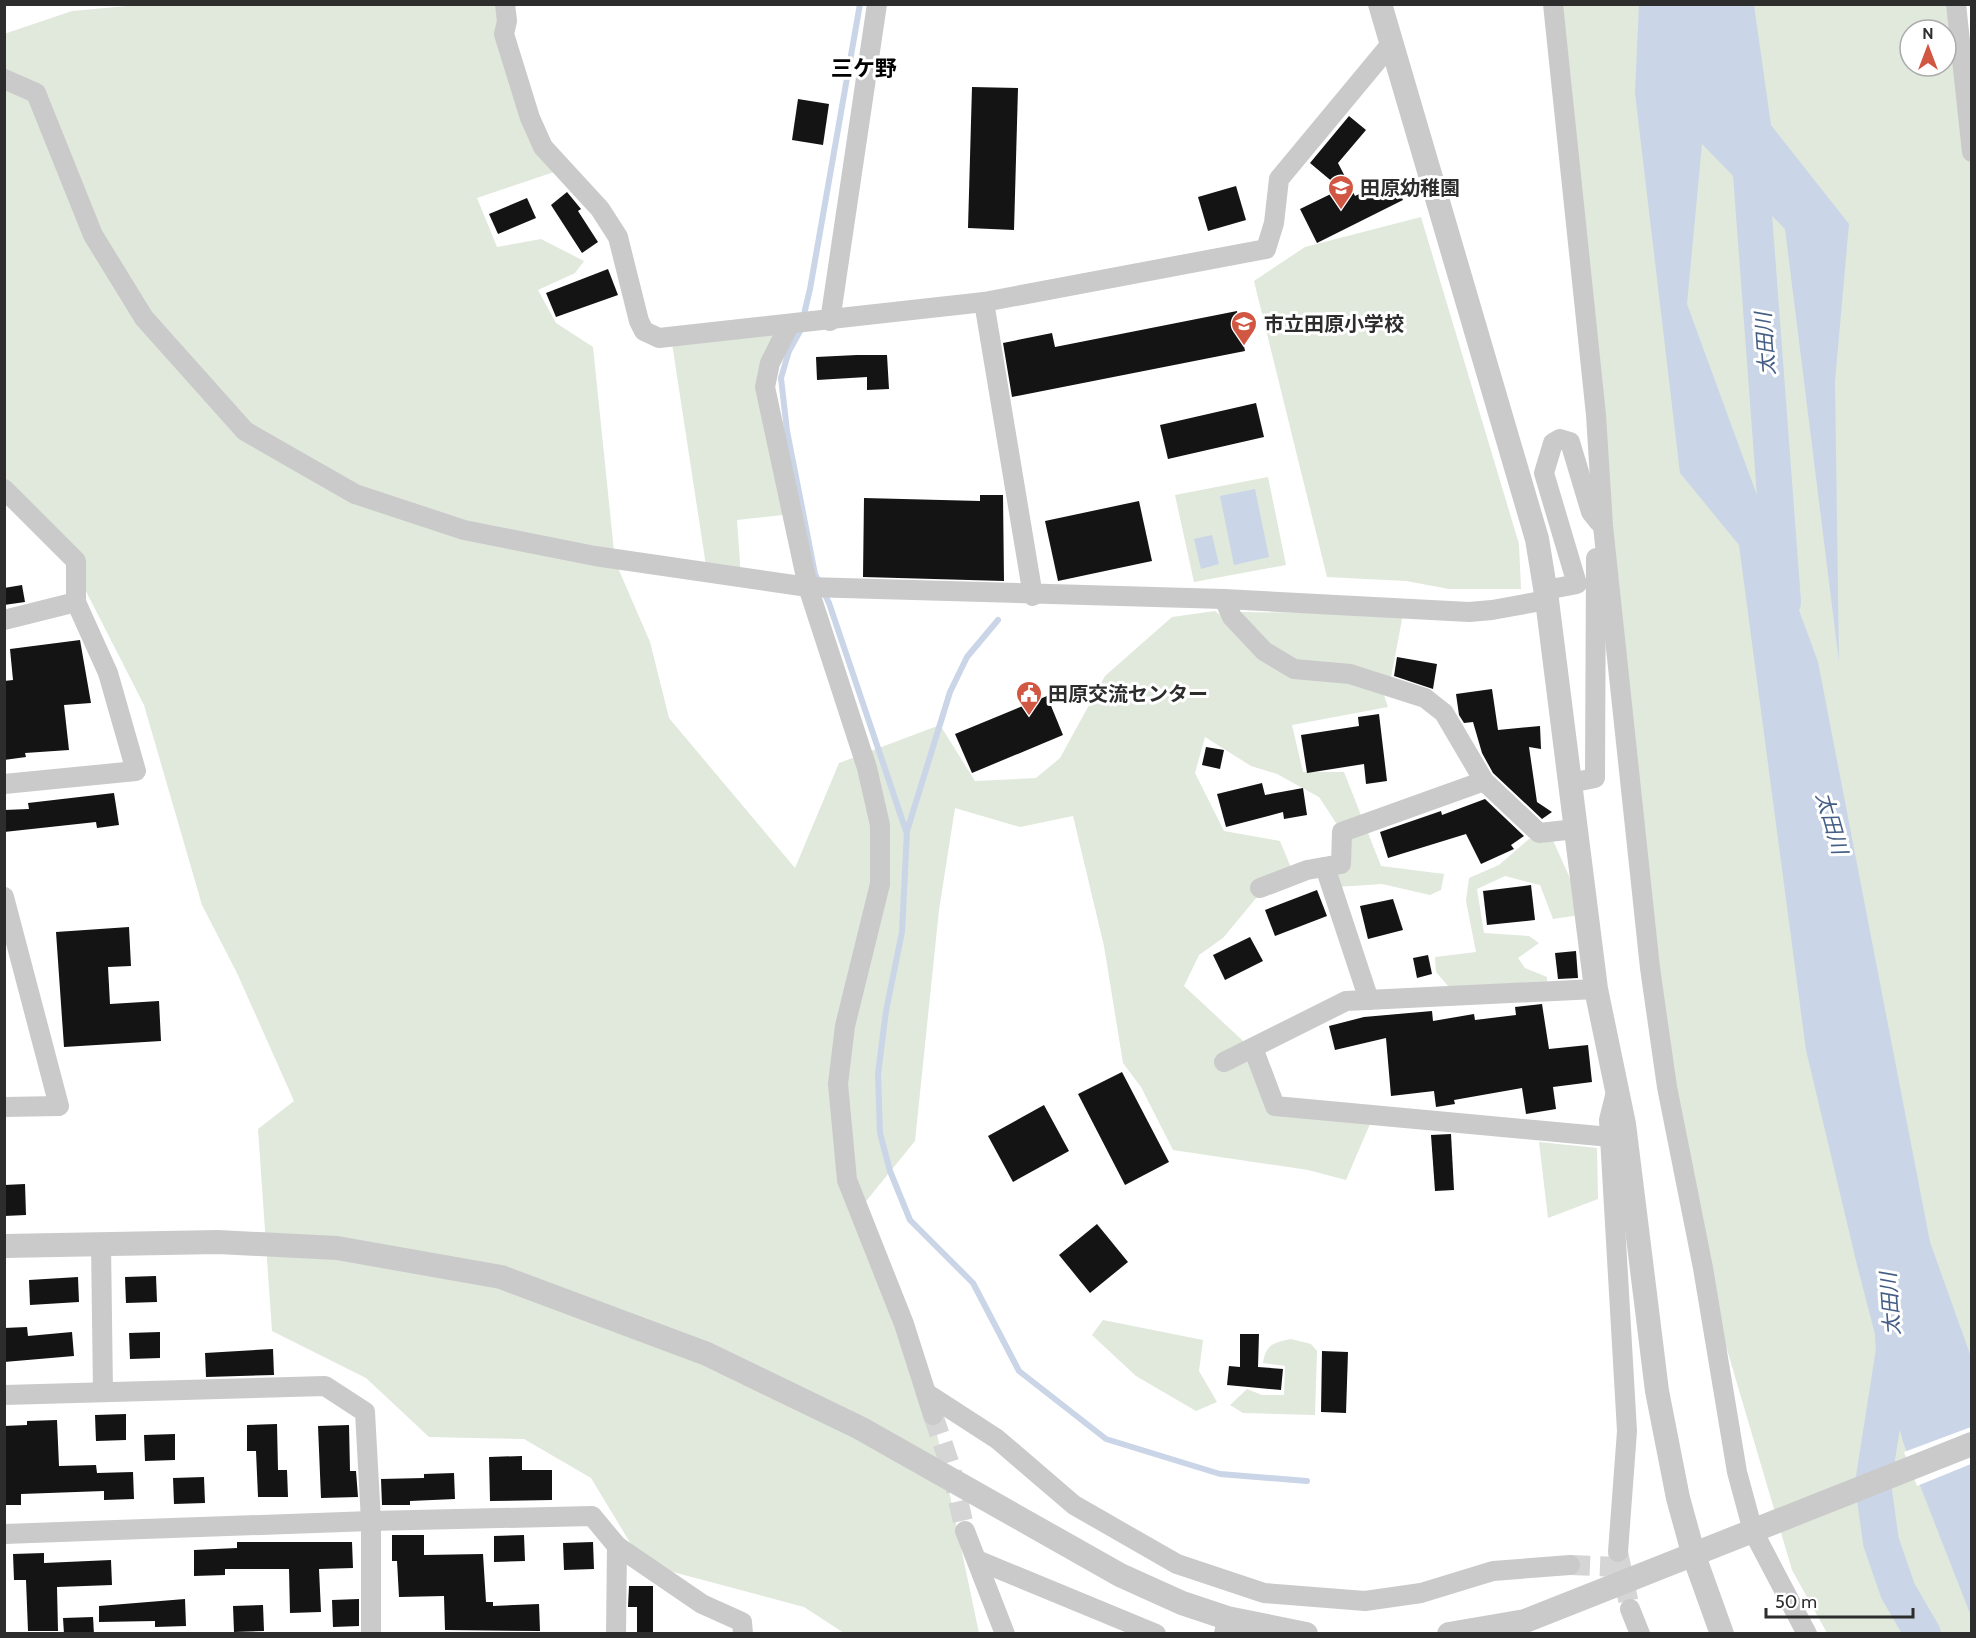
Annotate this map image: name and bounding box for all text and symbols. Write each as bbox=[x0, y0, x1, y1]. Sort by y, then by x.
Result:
north arrow bbox=[1898, 18, 1958, 78]
text: N bbox=[1922, 24, 1934, 43]
district label: 三ケ野 bbox=[831, 55, 897, 82]
school or university icon: 田原幼稚園 bbox=[1326, 173, 1356, 211]
place label: 田原幼稚園 bbox=[1360, 176, 1460, 200]
school or university icon: 市立田原小学校 bbox=[1229, 309, 1259, 347]
water label: 太田川 bbox=[1750, 310, 1780, 376]
place label: 市立田原小学校 bbox=[1264, 312, 1404, 336]
public building icon: 田原交流センター bbox=[1014, 679, 1044, 717]
place label: 田原交流センター bbox=[1048, 682, 1208, 706]
water label: 太田川 bbox=[1811, 789, 1853, 859]
water label: 太田川 bbox=[1875, 1270, 1905, 1336]
scale bar bbox=[1766, 1581, 1913, 1619]
text: 50 m bbox=[1775, 1591, 1817, 1613]

